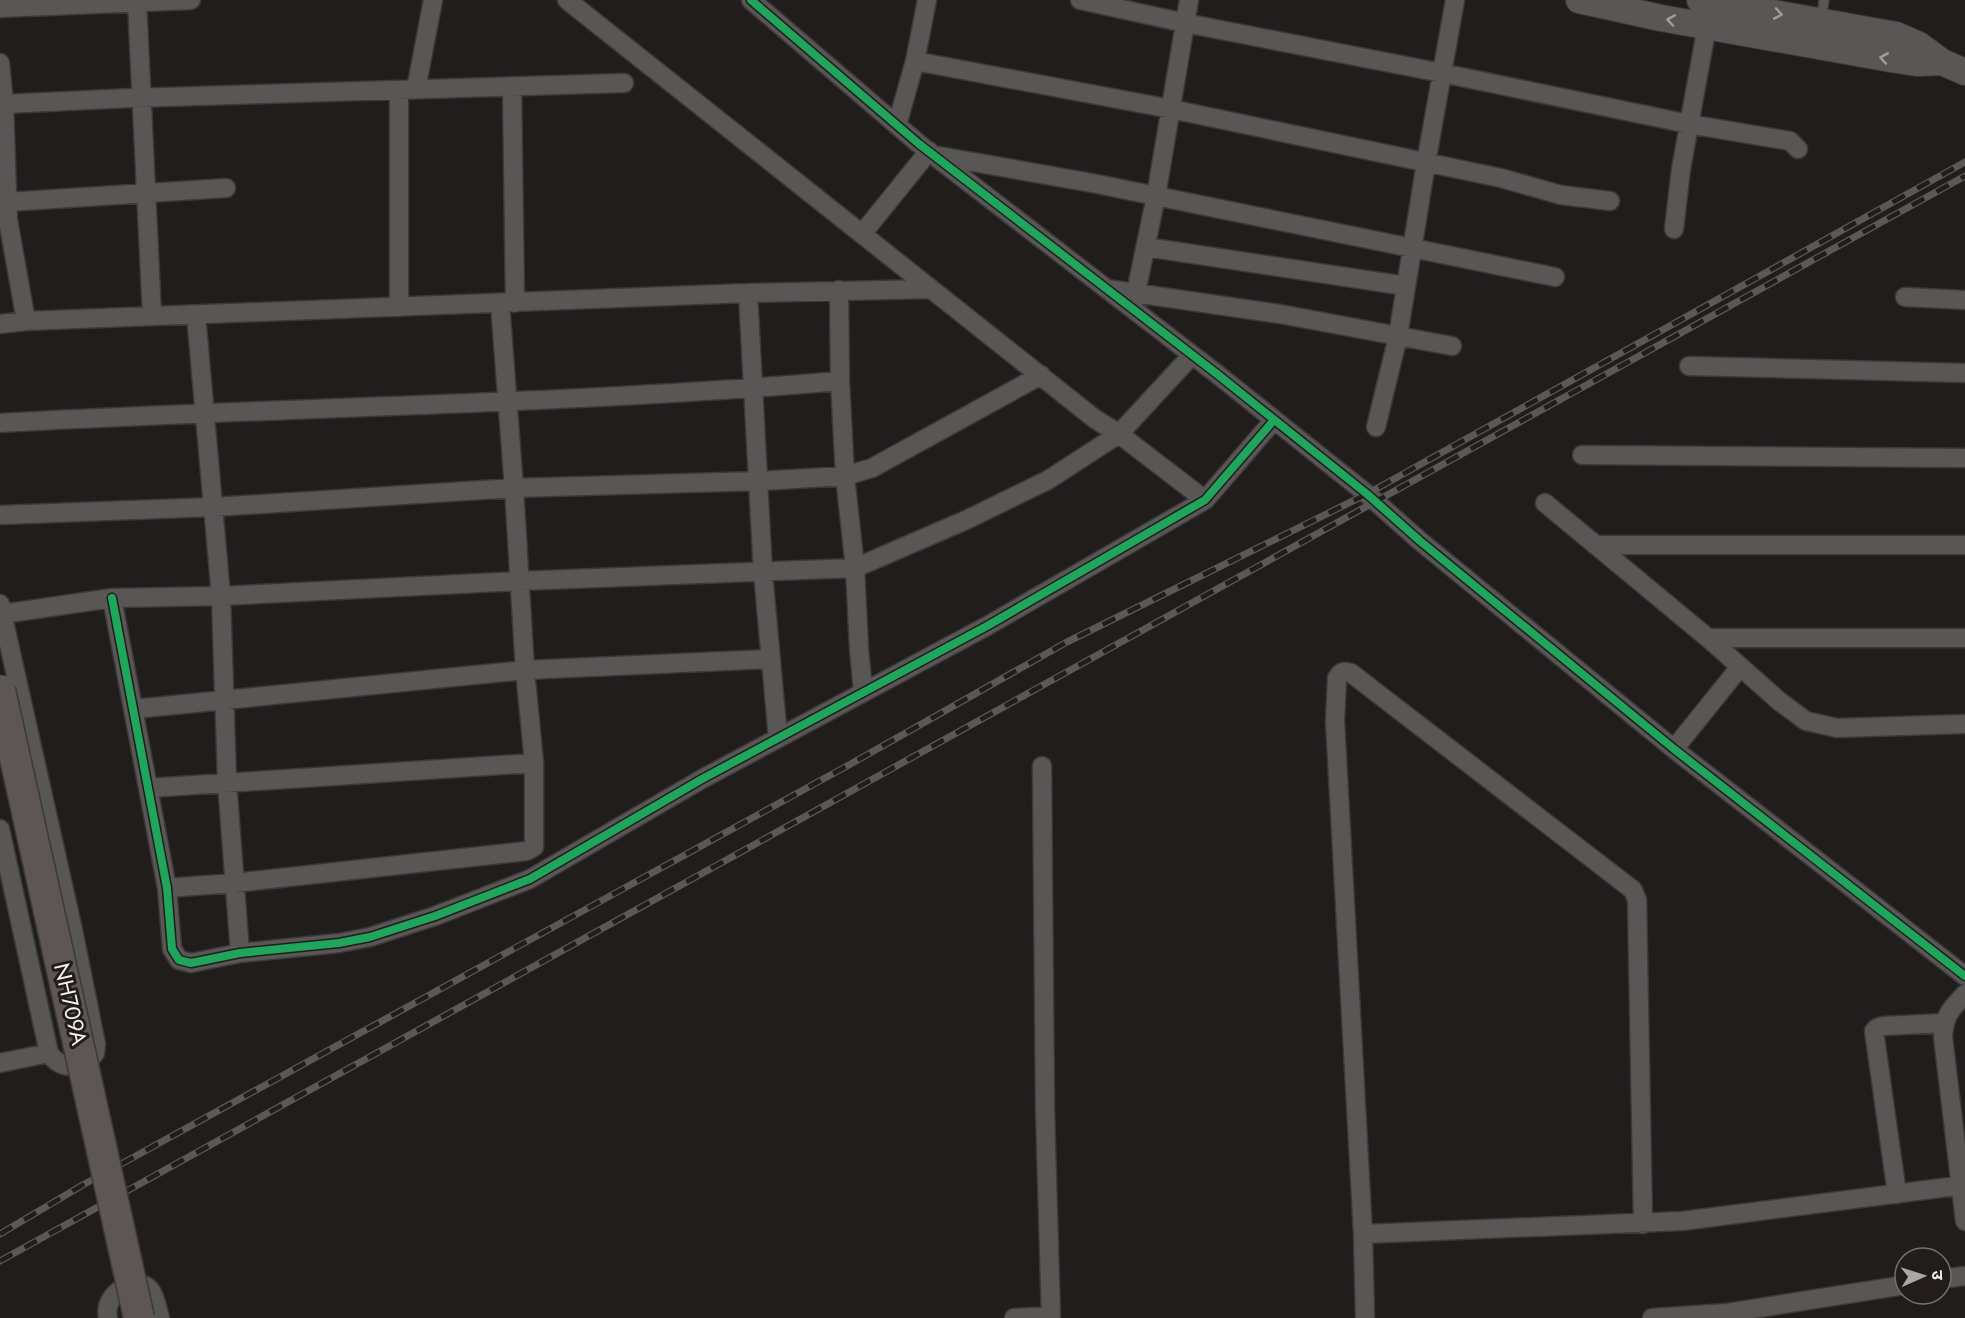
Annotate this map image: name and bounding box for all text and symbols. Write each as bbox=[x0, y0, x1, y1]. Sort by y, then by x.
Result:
one-way arrow bbox=[1773, 7, 1783, 20]
one-way arrow bbox=[1667, 14, 1677, 27]
one-way arrow bbox=[1879, 52, 1889, 65]
street label: NH709A bbox=[46, 960, 96, 1049]
north arrow bbox=[1893, 1246, 1953, 1306]
text: उ bbox=[1926, 1270, 1949, 1281]

